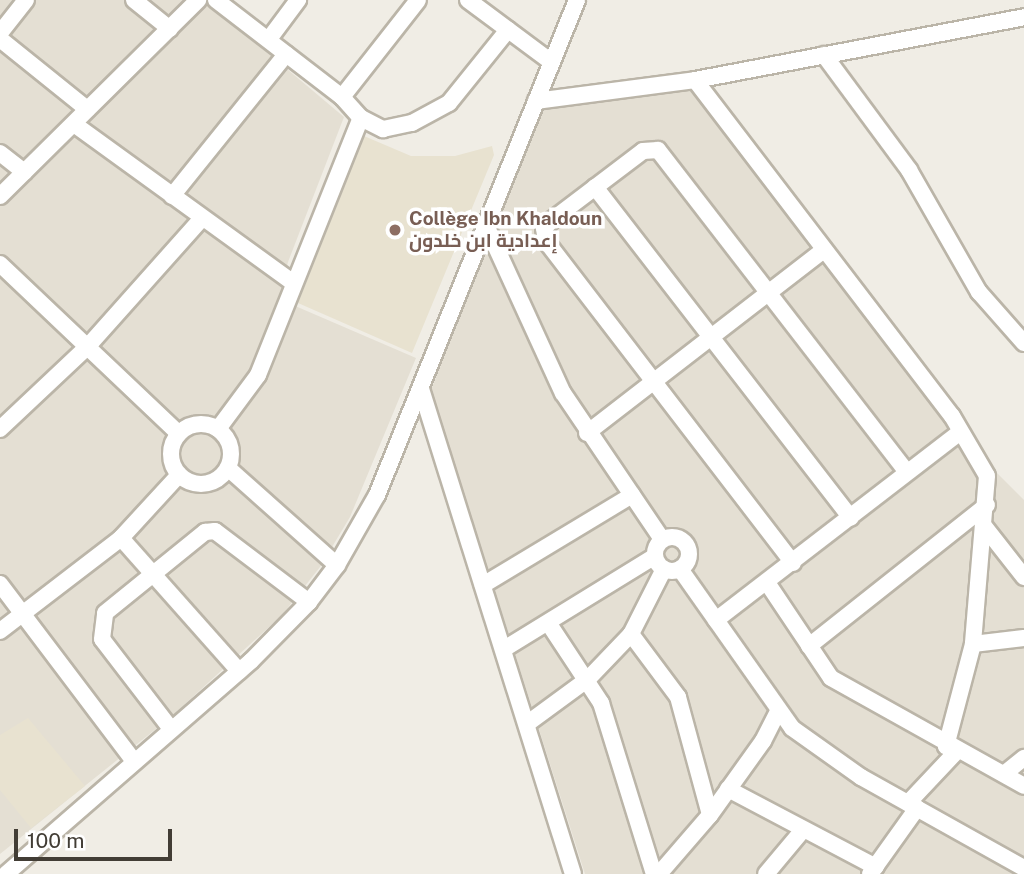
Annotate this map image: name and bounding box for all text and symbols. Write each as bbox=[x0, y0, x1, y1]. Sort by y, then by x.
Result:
place label: Collège Ibn Khaldoun إعدادية ابن خلدون bbox=[409, 208, 602, 252]
marker: Collège Ibn Khaldoun إعدادية ابن خلدون bbox=[387, 222, 403, 238]
scale bar bbox=[18, 814, 175, 858]
text: 100 m bbox=[27, 828, 84, 853]

